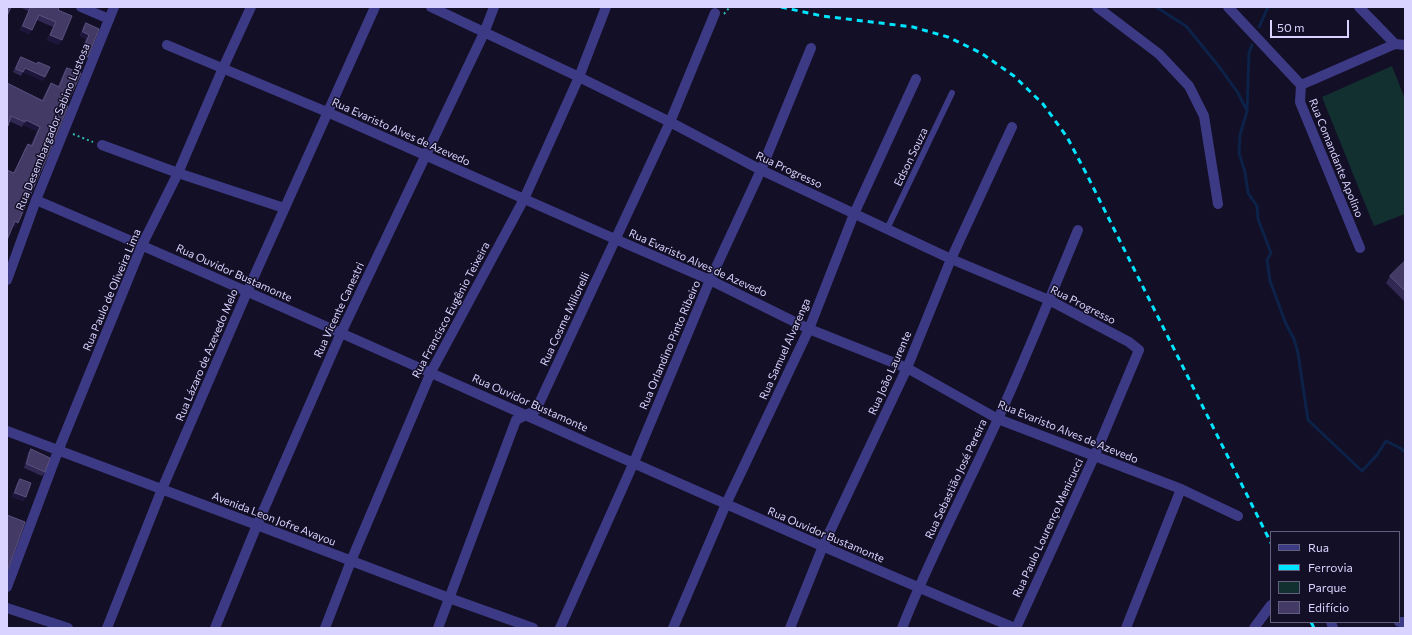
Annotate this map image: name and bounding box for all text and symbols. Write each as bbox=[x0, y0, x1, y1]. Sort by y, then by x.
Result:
scale bar bbox=[1272, 12, 1351, 38]
text: 50 m bbox=[1277, 20, 1305, 34]
street label: Rua Desembargador Sabino Lustosa bbox=[13, 42, 93, 212]
street label: Rua Evaristo Alves de Azevedo bbox=[330, 95, 472, 169]
street label: Rua Comandante Apolino bbox=[1306, 97, 1366, 219]
street label: Edson Souza bbox=[891, 126, 931, 188]
street label: Rua Progresso bbox=[754, 149, 824, 191]
street label: Rua Evaristo Alves de Azevedo bbox=[627, 226, 769, 300]
street label: Rua Paulo de Oliveira Lima bbox=[80, 227, 144, 353]
street label: Rua Francisco Eugênio Teixeira bbox=[409, 240, 493, 380]
street label: Rua Ouvidor Bustamonte bbox=[174, 241, 294, 305]
street label: Rua Vicente Canestri bbox=[311, 260, 367, 360]
street label: Rua Cosme Miliorelli bbox=[538, 270, 592, 368]
street label: Rua Orlandino Pinto Ribeiro bbox=[637, 278, 703, 412]
street label: Rua Progresso bbox=[1048, 283, 1118, 327]
street label: Rua Lázaro de Azevedo Melo bbox=[173, 287, 241, 423]
street label: Rua Samuel Alvarenga bbox=[757, 296, 813, 402]
street label: Rua João Laurente bbox=[866, 329, 914, 417]
street label: Rua Ouvidor Bustamonte bbox=[470, 371, 590, 435]
street label: Rua Evaristo Alves de Azevedo bbox=[996, 398, 1140, 466]
street label: Rua Sebastião José Pereira bbox=[922, 417, 990, 541]
street label: Rua Paulo Lourenço Menicucci bbox=[1010, 456, 1086, 600]
street label: Avenida Leon Jofre Avayou bbox=[210, 489, 338, 549]
street label: Rua Ouvidor Bustamonte bbox=[766, 504, 886, 566]
legend bbox=[1270, 531, 1400, 623]
text: Rua bbox=[1308, 540, 1329, 554]
text: Ferrovia bbox=[1308, 560, 1353, 574]
text: Parque bbox=[1308, 580, 1346, 594]
text: Edifício bbox=[1308, 600, 1349, 614]

